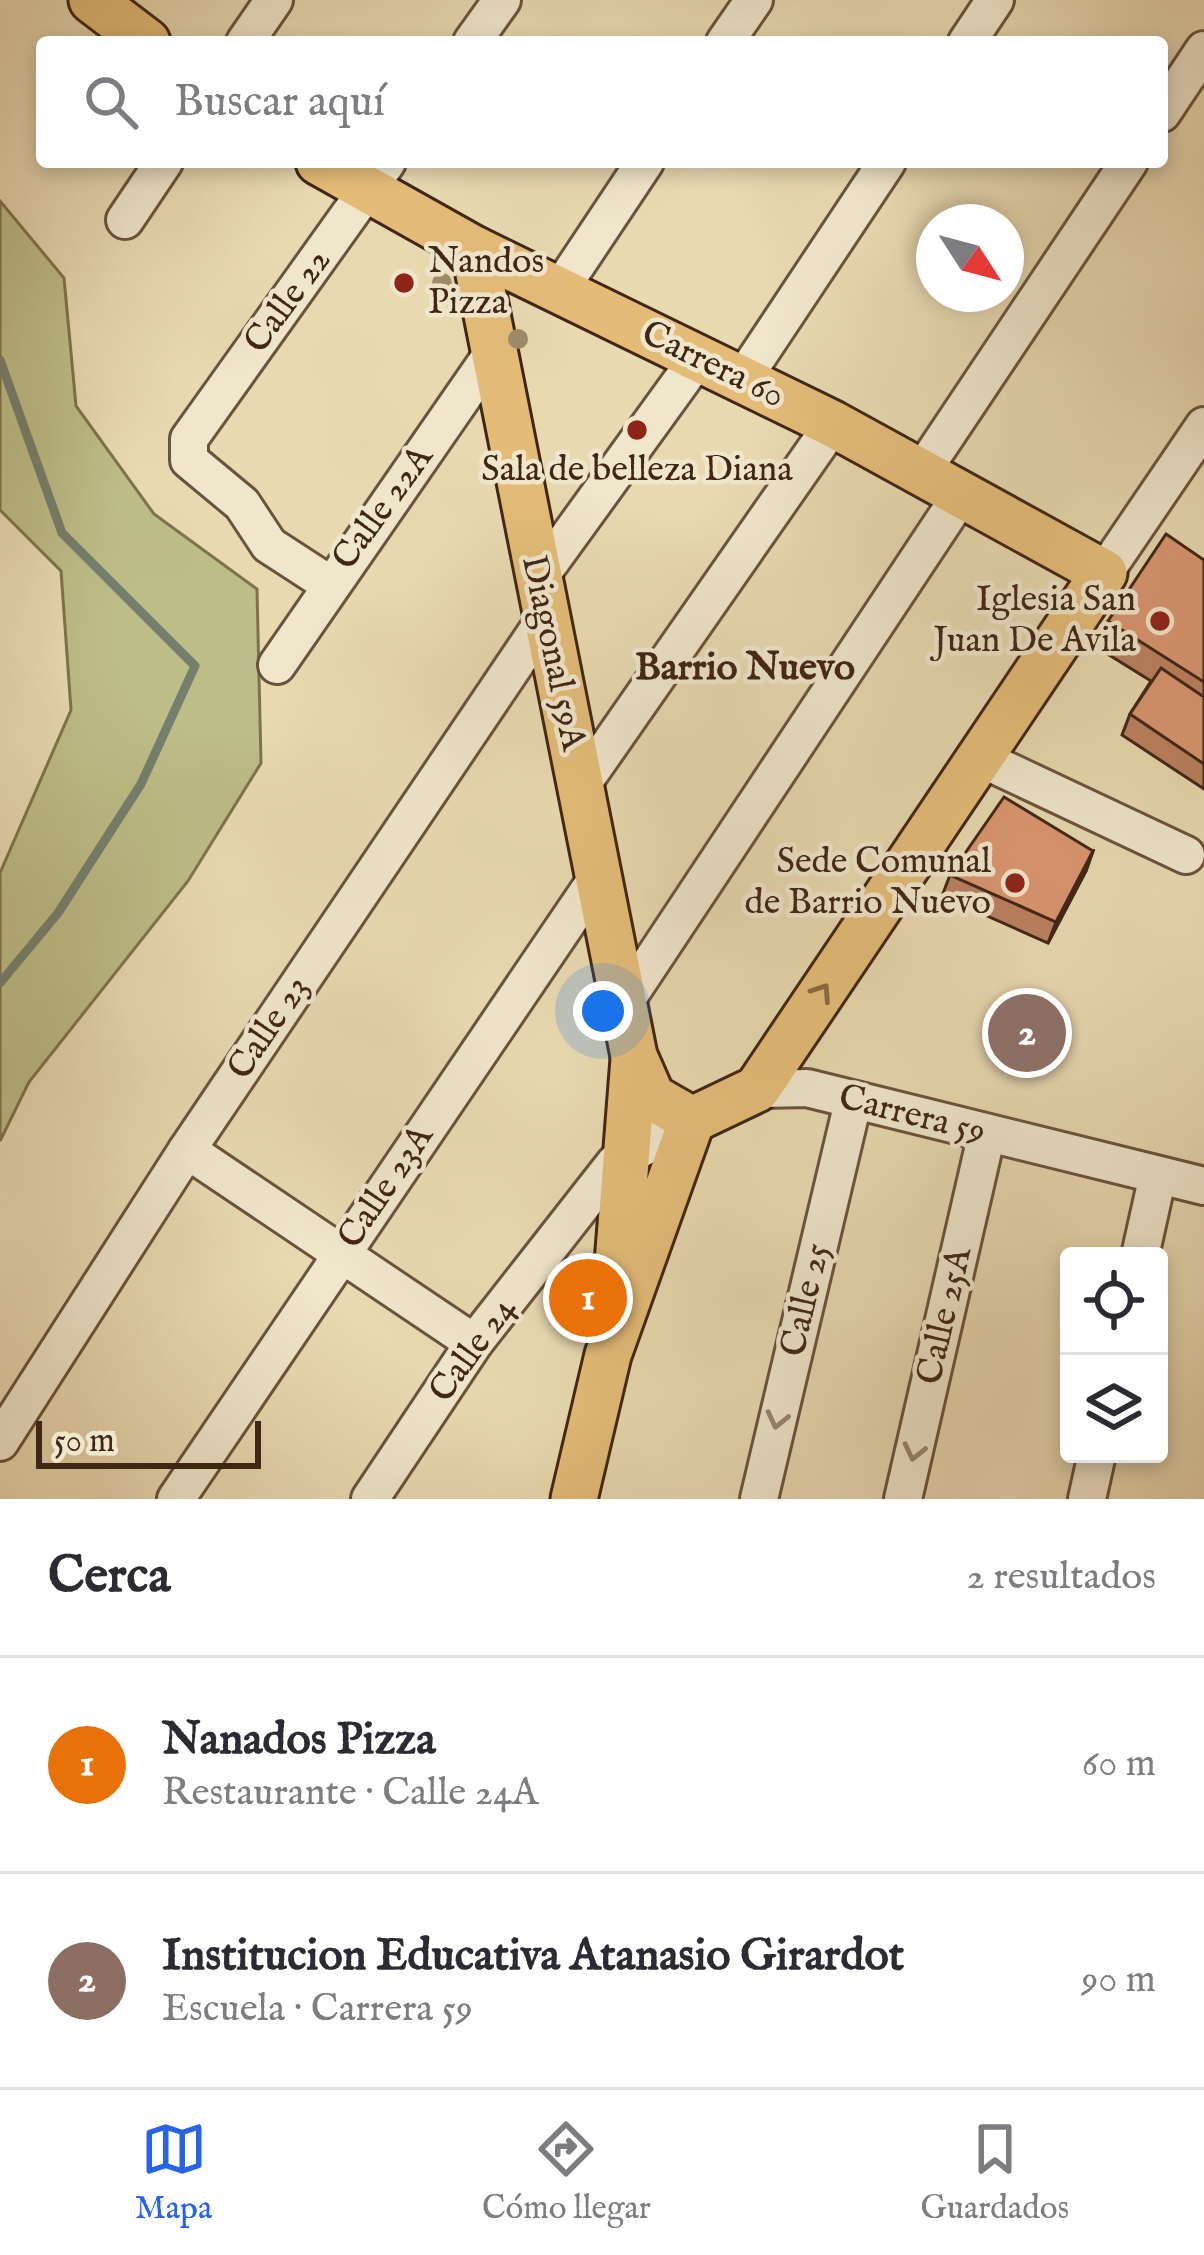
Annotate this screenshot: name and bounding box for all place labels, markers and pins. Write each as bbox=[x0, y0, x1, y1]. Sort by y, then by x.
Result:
place label: Nandos Pizza bbox=[428, 239, 544, 326]
marker: Nandos Pizza bbox=[391, 270, 417, 296]
marker: Sala de belleza Diana bbox=[624, 417, 650, 443]
place label: Sala de belleza Diana bbox=[481, 447, 793, 493]
place label: Iglesia San Juan De Avila bbox=[929, 577, 1136, 664]
marker: Iglesia San Juan De Avila bbox=[1147, 608, 1173, 634]
place label: Sede Comunal de Barrio Nuevo bbox=[744, 839, 991, 926]
marker: Sede Comunal de Barrio Nuevo bbox=[1002, 870, 1028, 896]
pin: 2 bbox=[988, 988, 1066, 1078]
pin: 1 bbox=[549, 1253, 627, 1343]

